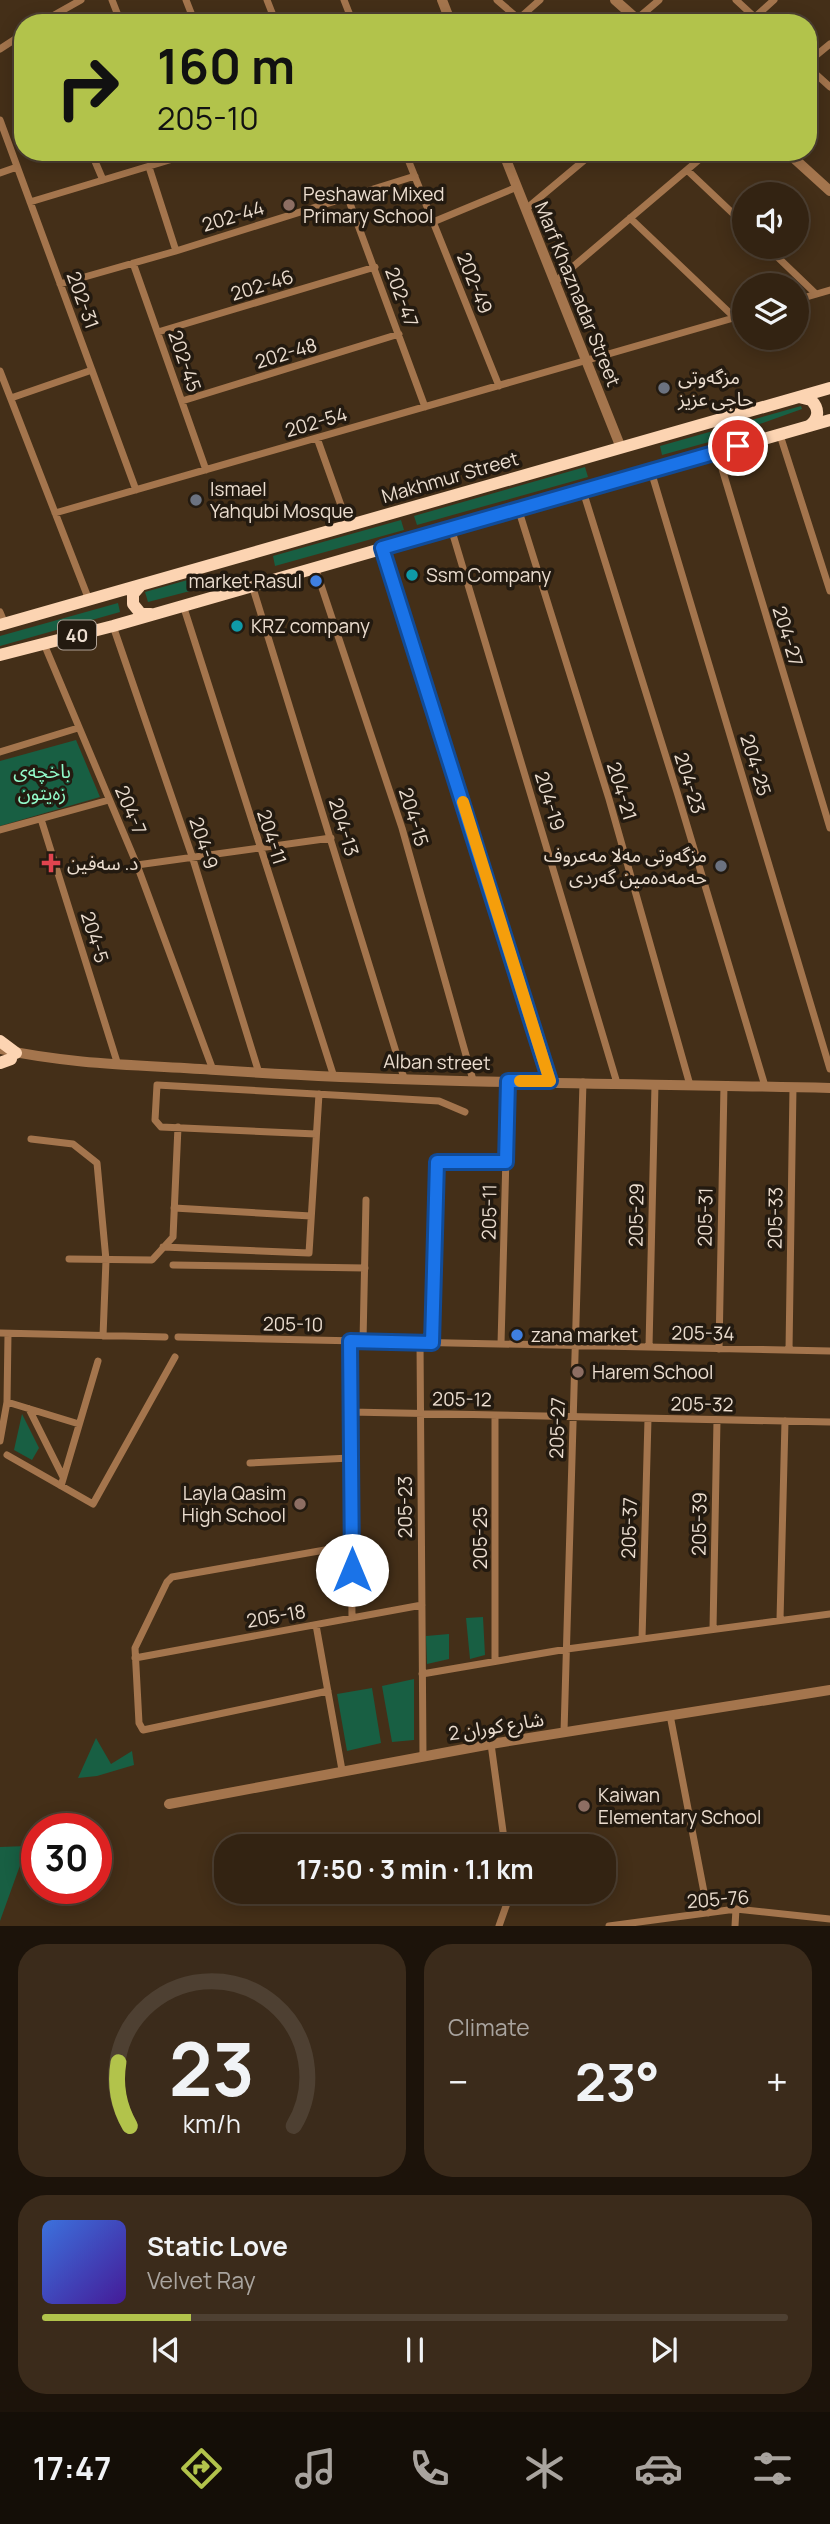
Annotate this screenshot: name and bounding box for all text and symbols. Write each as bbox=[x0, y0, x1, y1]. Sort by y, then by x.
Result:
text: 160 m bbox=[157, 32, 295, 99]
icon: right bbox=[42, 42, 133, 133]
text: 205-10 bbox=[157, 96, 259, 140]
place label: Peshawar Mixed Primary School bbox=[303, 181, 445, 229]
map controls bbox=[732, 182, 809, 350]
button: sound bbox=[732, 182, 809, 259]
street label: 202-44 bbox=[199, 194, 267, 238]
marker: Peshawar Mixed Primary School bbox=[281, 197, 297, 213]
street label: Marf Khaznadar Street bbox=[529, 198, 627, 390]
street label: 202-49 bbox=[451, 248, 499, 318]
street label: 202-46 bbox=[227, 263, 297, 307]
street label: 202-47 bbox=[379, 263, 425, 331]
street label: 202-31 bbox=[61, 268, 105, 332]
button: layers bbox=[732, 273, 809, 350]
street label: 202-45 bbox=[162, 327, 208, 395]
street label: 202-48 bbox=[252, 331, 320, 375]
place label: مزگەوتی حاجی عزیز bbox=[677, 364, 753, 412]
marker: مزگەوتی حاجی عزیز bbox=[656, 380, 672, 396]
street label: 202-54 bbox=[282, 401, 350, 443]
pin bbox=[708, 416, 768, 476]
icon: arrive bbox=[719, 427, 757, 465]
street label: Makhmur Street bbox=[379, 445, 521, 509]
place label: Ismael Yahqubi Mosque bbox=[210, 476, 354, 524]
marker: Ismael Yahqubi Mosque bbox=[188, 492, 204, 508]
place label: Ssm Company bbox=[426, 562, 551, 588]
marker: Ssm Company bbox=[404, 567, 420, 583]
place label: market Rasul bbox=[189, 568, 302, 594]
marker: market Rasul bbox=[308, 573, 324, 589]
street label: 204-27 bbox=[767, 603, 809, 669]
place label: KRZ company bbox=[251, 613, 370, 639]
marker: KRZ company bbox=[229, 618, 245, 634]
road number: 40 bbox=[58, 620, 96, 650]
street label: 204-25 bbox=[734, 731, 778, 799]
street label: 204-23 bbox=[668, 749, 712, 817]
park label: باخچەی زەیتون bbox=[13, 758, 71, 806]
street label: 204-21 bbox=[601, 759, 643, 823]
street label: 204-19 bbox=[529, 768, 571, 834]
street label: 204-7 bbox=[109, 781, 153, 839]
street label: 204-15 bbox=[393, 785, 435, 850]
street label: 204-13 bbox=[323, 795, 365, 859]
street label: 204-11 bbox=[251, 806, 293, 868]
street label: 204-9 bbox=[183, 814, 225, 872]
place label: مزگەوتی مەلا مەعروف حەمەدەمین گەردی bbox=[544, 842, 707, 890]
place label: د. سەفین bbox=[67, 850, 138, 876]
marker: د. سەفین bbox=[41, 853, 61, 873]
marker: مزگەوتی مەلا مەعروف حەمەدەمین گەردی bbox=[713, 858, 729, 874]
street label: 204-5 bbox=[75, 908, 115, 966]
street label: Alban street bbox=[383, 1048, 491, 1076]
street label: 205-29 bbox=[622, 1183, 650, 1247]
street label: 205-11 bbox=[476, 1184, 502, 1240]
street label: 205-31 bbox=[691, 1187, 719, 1247]
street label: 205-33 bbox=[761, 1187, 789, 1249]
street label: 205-10 bbox=[263, 1310, 323, 1338]
street label: 205-34 bbox=[671, 1319, 735, 1347]
place label: zana market bbox=[531, 1322, 638, 1348]
marker: zana market bbox=[509, 1327, 525, 1343]
place label: Harem School bbox=[592, 1359, 713, 1385]
marker: Harem School bbox=[570, 1364, 586, 1380]
street label: 205-12 bbox=[432, 1385, 492, 1413]
street label: 205-32 bbox=[670, 1390, 734, 1418]
street label: 205-27 bbox=[543, 1397, 571, 1459]
street label: 205-23 bbox=[392, 1476, 418, 1538]
place label: Layla Qasim High School bbox=[182, 1480, 286, 1528]
street label: 205-39 bbox=[685, 1492, 713, 1556]
marker: Layla Qasim High School bbox=[292, 1496, 308, 1512]
street label: 205-37 bbox=[615, 1497, 643, 1559]
street label: 205-25 bbox=[467, 1506, 493, 1570]
position arrow bbox=[315, 1533, 389, 1607]
street label: 205-18 bbox=[244, 1598, 308, 1634]
street label: شارع كوران 2 bbox=[446, 1706, 546, 1747]
place label: Kaiwan Elementary School bbox=[598, 1782, 761, 1830]
marker: Kaiwan Elementary School bbox=[576, 1798, 592, 1814]
speed limit sign: 30 bbox=[21, 1813, 112, 1904]
text: 17:50 · 3 min · 1.1 km bbox=[296, 1851, 534, 1887]
street label: 205-76 bbox=[686, 1884, 750, 1914]
text: Climate bbox=[448, 2011, 530, 2043]
text: 23 bbox=[169, 2019, 255, 2119]
text: 23° bbox=[575, 2046, 660, 2117]
text: − bbox=[448, 2055, 469, 2107]
text: + bbox=[766, 2055, 788, 2107]
text: km/h bbox=[183, 2106, 241, 2141]
text: Static Love bbox=[147, 2228, 288, 2264]
text: Velvet Ray bbox=[147, 2264, 256, 2296]
icon: previous bbox=[147, 2331, 185, 2369]
icon: pause bbox=[396, 2331, 434, 2369]
icon: next bbox=[645, 2331, 683, 2369]
icon: directions bbox=[177, 2444, 226, 2493]
icon: music bbox=[291, 2444, 340, 2493]
icon: phone bbox=[405, 2444, 454, 2493]
icon: climate bbox=[520, 2444, 569, 2493]
icon: car bbox=[634, 2444, 683, 2493]
icon: filters bbox=[748, 2444, 797, 2493]
text: 17:47 bbox=[33, 2446, 111, 2490]

